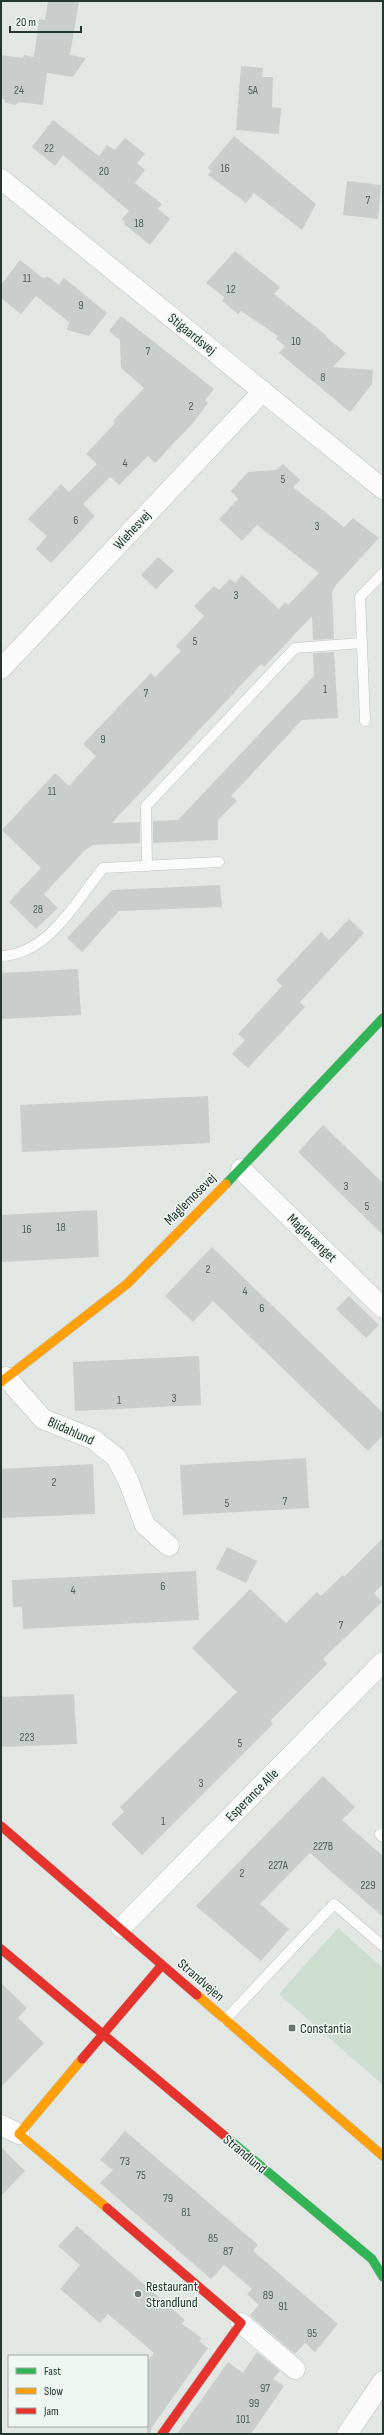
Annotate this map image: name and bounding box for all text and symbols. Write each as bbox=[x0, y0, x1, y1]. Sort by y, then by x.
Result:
scale bar bbox=[10, 8, 81, 34]
text: 20 m bbox=[16, 15, 36, 30]
house number: 24 bbox=[14, 83, 24, 98]
house number: 5A bbox=[248, 83, 259, 98]
house number: 22 bbox=[44, 141, 54, 156]
house number: 16 bbox=[220, 161, 230, 176]
house number: 20 bbox=[99, 164, 109, 179]
house number: 7 bbox=[366, 193, 371, 208]
house number: 18 bbox=[134, 216, 144, 231]
house number: 11 bbox=[23, 271, 32, 286]
house number: 12 bbox=[226, 282, 236, 297]
house number: 9 bbox=[78, 298, 84, 313]
street label: Stigaardsvej bbox=[164, 309, 220, 359]
house number: 10 bbox=[291, 334, 301, 349]
house number: 7 bbox=[146, 344, 151, 359]
house number: 8 bbox=[320, 370, 326, 385]
house number: 2 bbox=[189, 399, 194, 414]
house number: 4 bbox=[122, 456, 128, 471]
house number: 5 bbox=[281, 472, 286, 487]
street label: Wiehesvej bbox=[110, 507, 154, 553]
house number: 6 bbox=[73, 513, 79, 528]
house number: 3 bbox=[314, 519, 320, 534]
house number: 3 bbox=[233, 588, 239, 603]
house number: 5 bbox=[193, 634, 198, 649]
house number: 1 bbox=[323, 682, 328, 697]
house number: 7 bbox=[144, 686, 149, 701]
house number: 9 bbox=[100, 732, 106, 747]
house number: 11 bbox=[48, 784, 57, 799]
house number: 28 bbox=[33, 902, 43, 917]
street label: Maglemosevej bbox=[161, 1170, 219, 1228]
house number: 3 bbox=[343, 1179, 349, 1194]
house number: 5 bbox=[365, 1199, 370, 1214]
street label: Maglevænget bbox=[284, 1210, 340, 1266]
house number: 18 bbox=[56, 1220, 66, 1235]
house number: 16 bbox=[22, 1222, 32, 1237]
house number: 2 bbox=[206, 1262, 211, 1277]
house number: 4 bbox=[242, 1284, 248, 1299]
house number: 6 bbox=[259, 1301, 265, 1316]
house number: 3 bbox=[171, 1391, 177, 1406]
house number: 1 bbox=[117, 1393, 122, 1408]
street label: Blidahlund bbox=[45, 1413, 97, 1449]
house number: 2 bbox=[52, 1475, 57, 1490]
house number: 7 bbox=[283, 1494, 288, 1509]
house number: 5 bbox=[225, 1496, 230, 1511]
house number: 6 bbox=[160, 1579, 166, 1594]
house number: 4 bbox=[70, 1583, 76, 1598]
house number: 7 bbox=[339, 1618, 344, 1633]
house number: 223 bbox=[20, 1730, 34, 1745]
house number: 5 bbox=[238, 1736, 243, 1751]
street label: Esperance Alle bbox=[222, 1765, 282, 1825]
house number: 3 bbox=[198, 1776, 204, 1791]
house number: 1 bbox=[161, 1814, 166, 1829]
house number: 227B bbox=[313, 1839, 333, 1854]
house number: 227A bbox=[268, 1858, 289, 1873]
house number: 2 bbox=[240, 1866, 245, 1881]
house number: 229 bbox=[360, 1878, 376, 1893]
street label: Strandvejen bbox=[174, 1955, 228, 2005]
place label: Constantia bbox=[300, 2020, 351, 2037]
marker: Constantia bbox=[287, 2023, 297, 2033]
street label: Strandlund bbox=[220, 2131, 270, 2177]
house number: 73 bbox=[120, 2154, 130, 2169]
house number: 75 bbox=[136, 2168, 146, 2183]
house number: 79 bbox=[163, 2191, 173, 2206]
house number: 81 bbox=[181, 2205, 192, 2220]
house number: 85 bbox=[208, 2231, 218, 2246]
house number: 87 bbox=[223, 2244, 233, 2259]
place label: Restaurant Strandlund bbox=[146, 2278, 198, 2311]
house number: 89 bbox=[263, 2288, 273, 2303]
marker: Restaurant Strandlund bbox=[133, 2289, 143, 2299]
house number: 91 bbox=[278, 2299, 289, 2314]
house number: 95 bbox=[307, 2326, 317, 2341]
legend bbox=[8, 2355, 148, 2427]
text: Fast bbox=[44, 2364, 61, 2379]
house number: 97 bbox=[260, 2381, 270, 2396]
text: Slow bbox=[44, 2384, 63, 2399]
house number: 99 bbox=[249, 2396, 259, 2411]
text: Jam bbox=[43, 2404, 59, 2419]
house number: 101 bbox=[236, 2412, 251, 2427]

